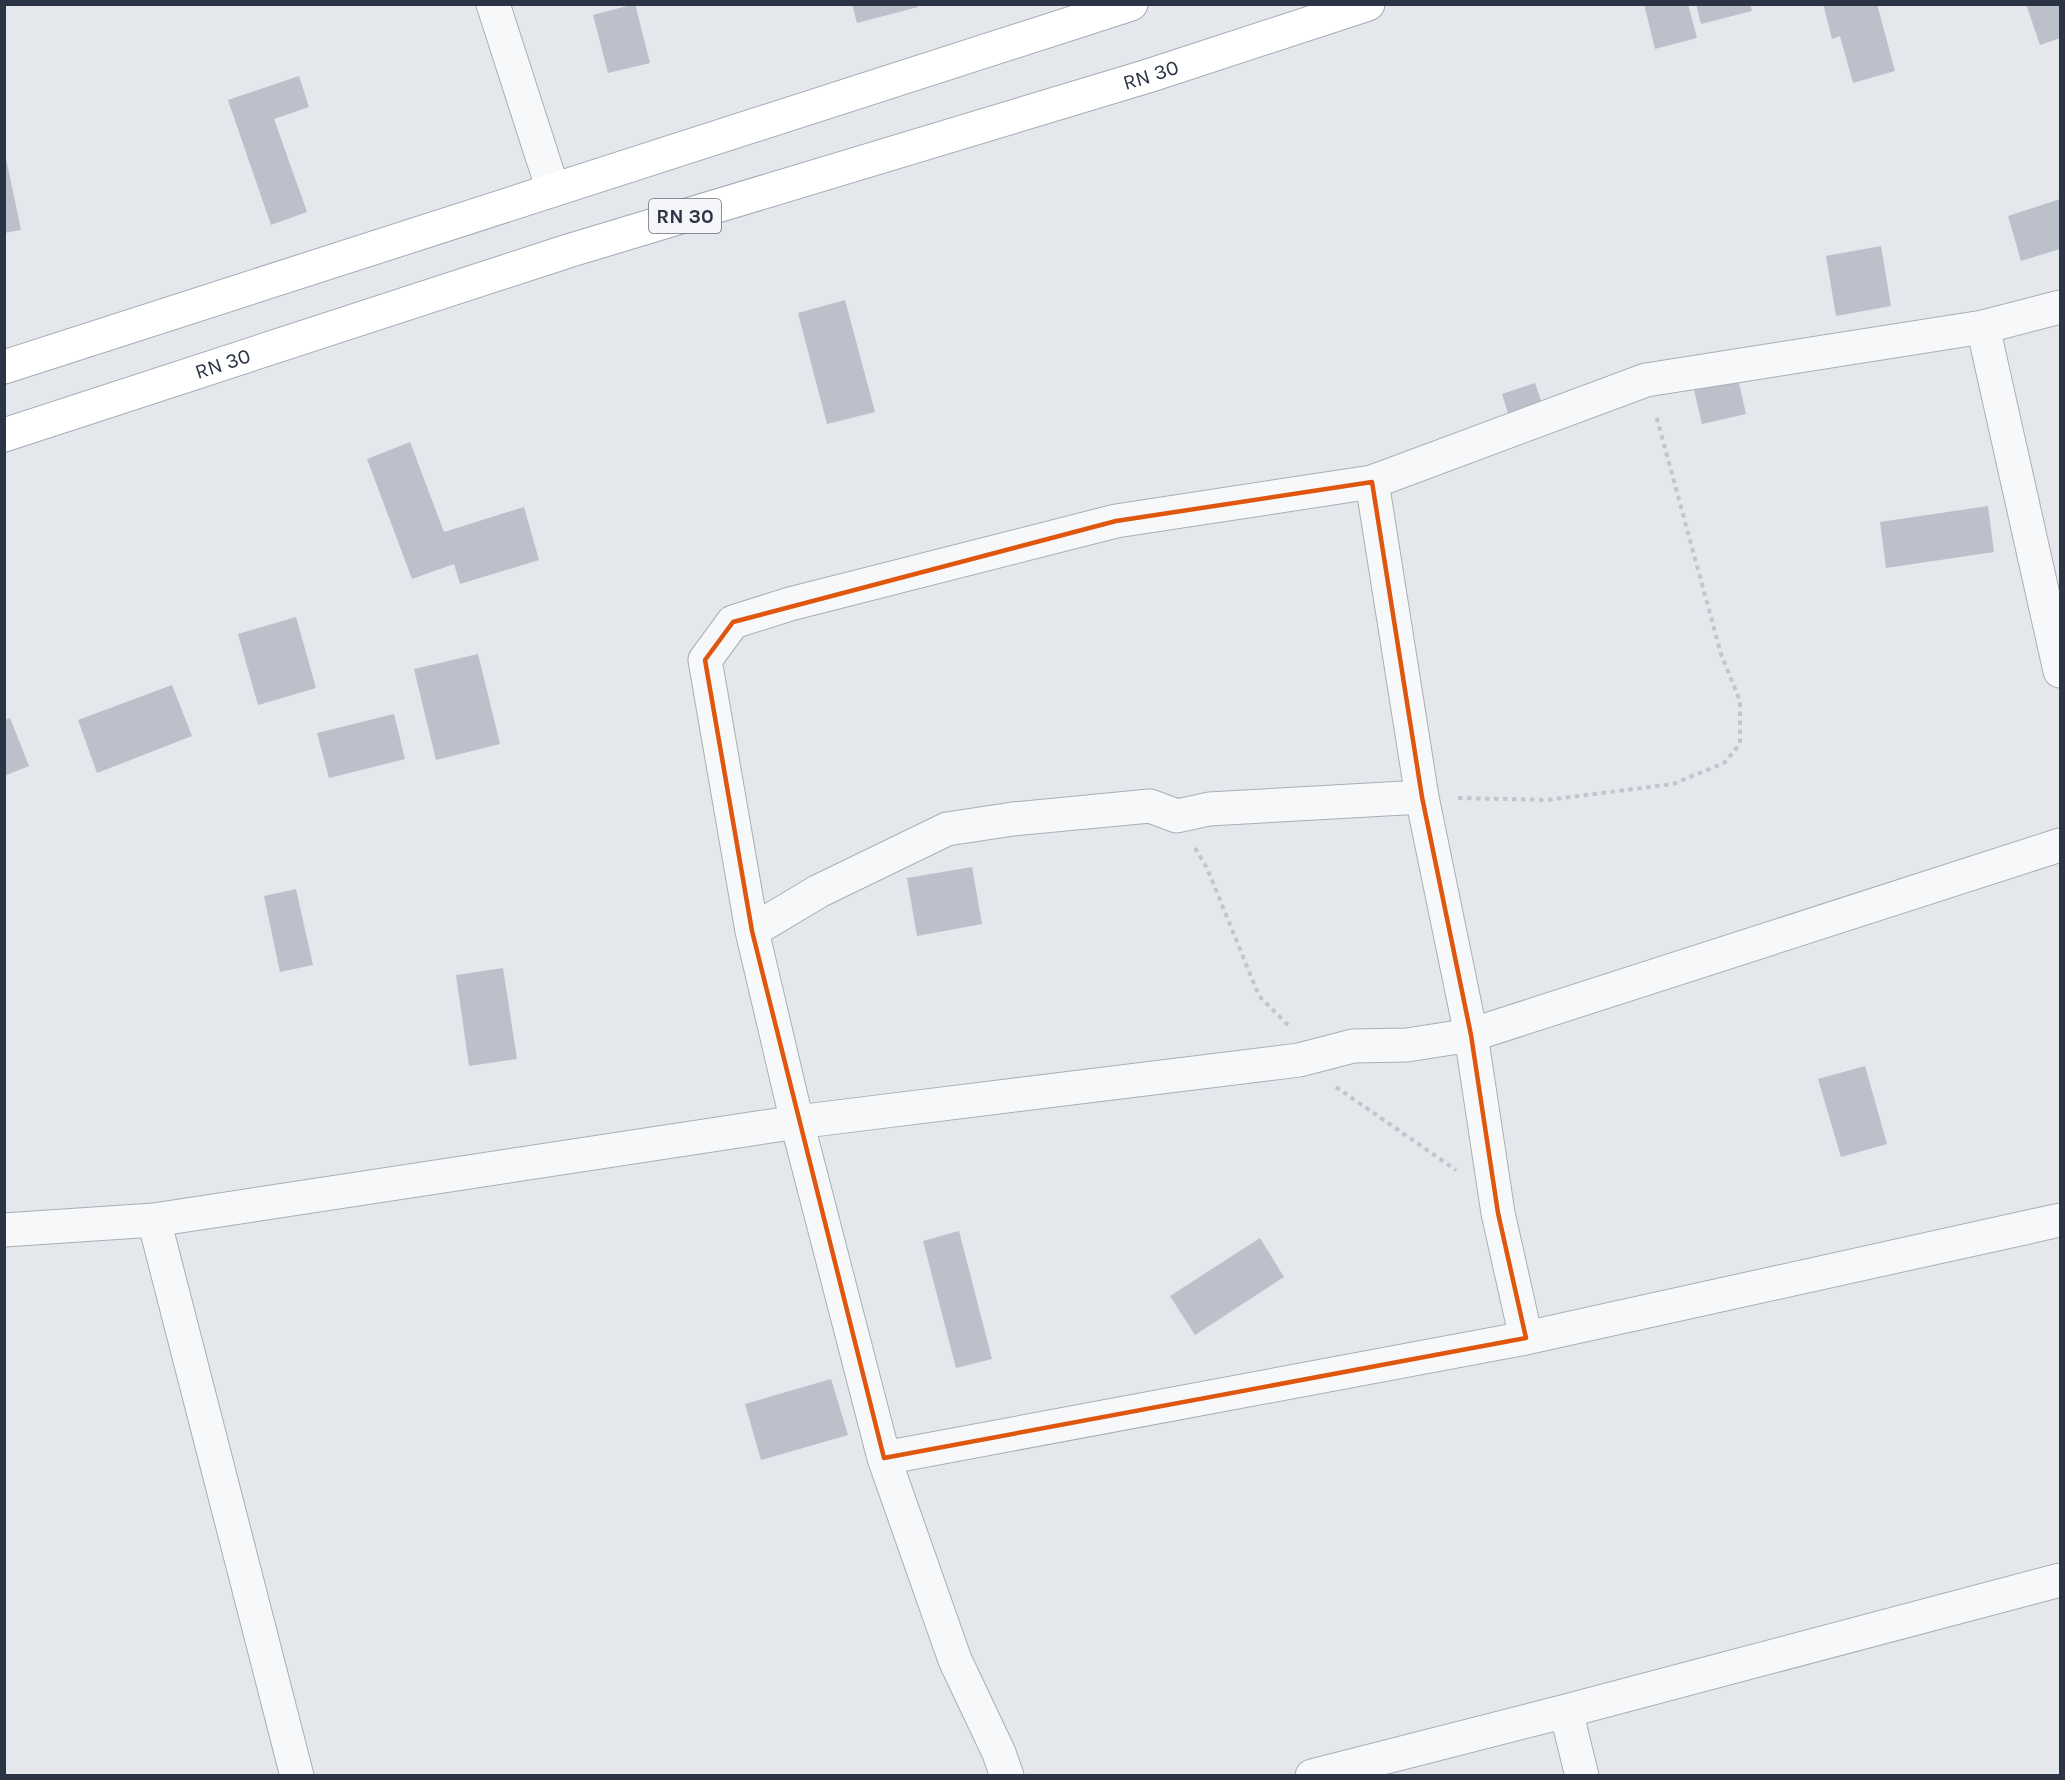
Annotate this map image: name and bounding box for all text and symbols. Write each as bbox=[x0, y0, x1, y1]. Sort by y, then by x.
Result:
street label: RN 30 bbox=[1120, 55, 1182, 95]
road number: RN 30 bbox=[649, 199, 721, 233]
street label: RN 30 bbox=[192, 343, 254, 384]

